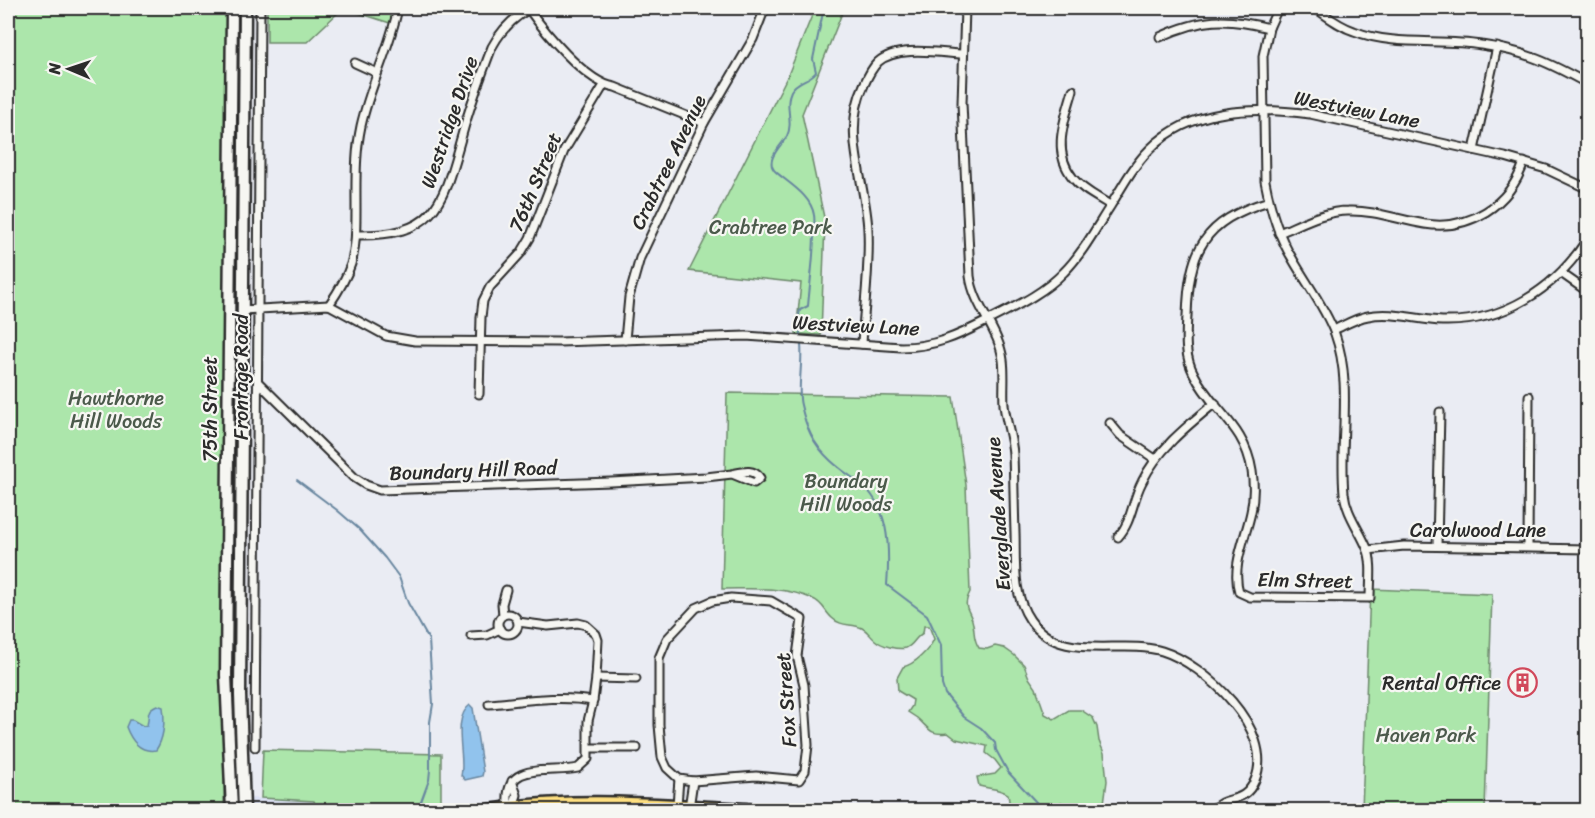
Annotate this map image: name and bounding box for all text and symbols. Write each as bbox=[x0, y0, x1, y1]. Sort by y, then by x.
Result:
north arrow bbox=[39, 39, 99, 99]
street label: Westridge Drive bbox=[410, 51, 489, 193]
text: N bbox=[40, 62, 69, 76]
street label: Westview Lane bbox=[1291, 80, 1423, 139]
street label: Crabtree Avenue bbox=[621, 88, 716, 236]
street label: 76th Street bbox=[499, 127, 572, 238]
park label: Crabtree Park bbox=[709, 210, 833, 245]
street label: Westview Lane bbox=[791, 305, 921, 346]
street label: Frontage Road bbox=[224, 313, 259, 440]
street label: 75th Street bbox=[193, 356, 228, 462]
park label: Hawthorne Hill Woods bbox=[68, 381, 164, 439]
street label: Everglade Avenue bbox=[976, 436, 1021, 592]
street label: Boundary Hill Road bbox=[389, 450, 559, 491]
park label: Boundary Hill Woods bbox=[800, 464, 893, 522]
street label: Carolwood Lane bbox=[1410, 513, 1546, 548]
street label: Elm Street bbox=[1257, 562, 1353, 599]
street label: Fox Street bbox=[766, 651, 807, 748]
place label: Rental Office bbox=[1382, 666, 1501, 701]
building icon: Rental Office bbox=[1506, 667, 1538, 699]
park label: Haven Park bbox=[1376, 718, 1477, 753]

